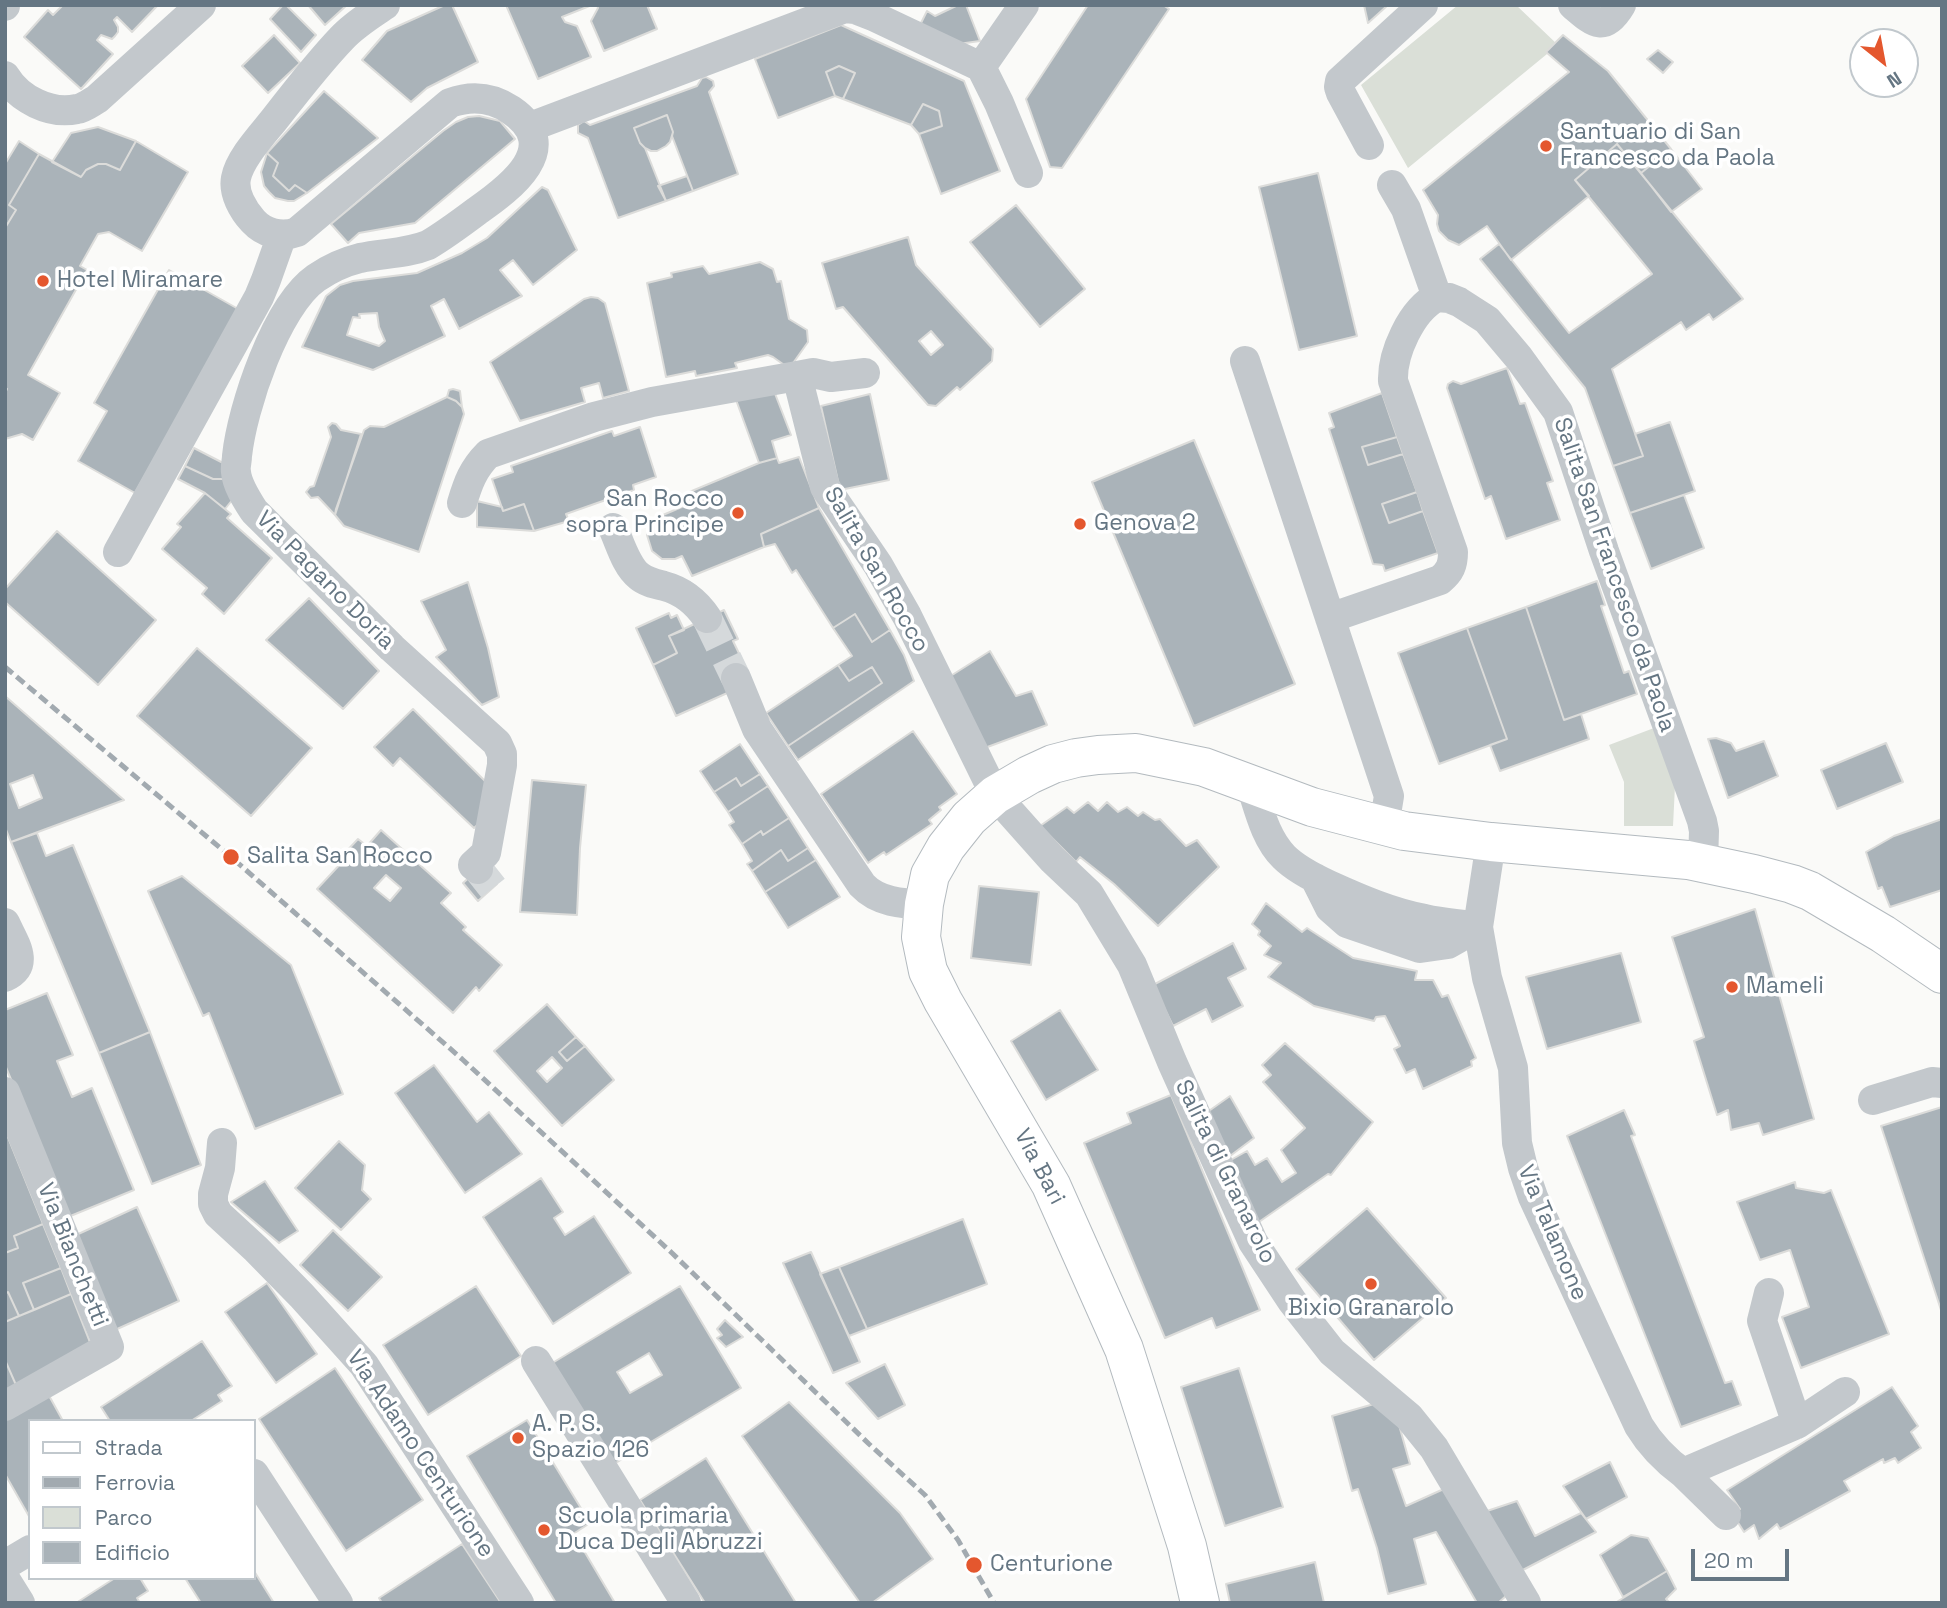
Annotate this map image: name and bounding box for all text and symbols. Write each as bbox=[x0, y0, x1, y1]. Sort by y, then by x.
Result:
north arrow bbox=[1849, 28, 1919, 98]
text: N bbox=[1882, 66, 1906, 94]
place label: Santuario di San Francesco da Paola bbox=[1560, 119, 1775, 173]
marker: Santuario di San Francesco da Paola bbox=[1538, 138, 1554, 154]
place label: Hotel Miramare bbox=[57, 267, 223, 295]
marker: Hotel Miramare bbox=[35, 273, 51, 289]
street label: Salita San Francesco da Paola bbox=[1547, 414, 1681, 736]
street label: Salita San Rocco bbox=[818, 483, 934, 657]
place label: San Rocco sopra Principe bbox=[565, 486, 724, 540]
marker: San Rocco sopra Principe bbox=[730, 505, 746, 521]
street label: Via Pagano Doria bbox=[250, 506, 400, 656]
place label: Genova 2 bbox=[1094, 510, 1196, 538]
marker: Genova 2 bbox=[1072, 516, 1088, 532]
place label: Salita San Rocco bbox=[247, 843, 433, 871]
marker: Salita San Rocco bbox=[221, 847, 241, 867]
place label: Mameli bbox=[1746, 973, 1824, 1001]
marker: Mameli bbox=[1724, 979, 1740, 995]
street label: Salita di Granarolo bbox=[1169, 1076, 1281, 1268]
street label: Via Bari bbox=[1008, 1124, 1070, 1210]
street label: Via Talamone bbox=[1511, 1161, 1593, 1305]
street label: Via Bianchetti bbox=[31, 1179, 113, 1331]
marker: Bixio Granarolo bbox=[1363, 1276, 1379, 1292]
place label: Bixio Granarolo bbox=[1288, 1295, 1454, 1323]
street label: Via Adamo Centurione bbox=[340, 1345, 500, 1563]
place label: A. P. S. Spazio 126 bbox=[532, 1411, 649, 1465]
legend bbox=[28, 1419, 256, 1580]
marker: A. P. S. Spazio 126 bbox=[510, 1430, 526, 1446]
text: Strada bbox=[95, 1434, 162, 1461]
text: Ferrovia bbox=[95, 1469, 175, 1496]
place label: Scuola primaria Duca Degli Abruzzi bbox=[558, 1503, 763, 1557]
text: Parco bbox=[95, 1504, 153, 1531]
marker: Scuola primaria Duca Degli Abruzzi bbox=[536, 1522, 552, 1538]
scale bar bbox=[1695, 1534, 1793, 1578]
text: Edificio bbox=[95, 1539, 170, 1566]
text: 20 m bbox=[1704, 1547, 1754, 1574]
place label: Centurione bbox=[990, 1551, 1113, 1579]
marker: Centurione bbox=[964, 1555, 984, 1575]

